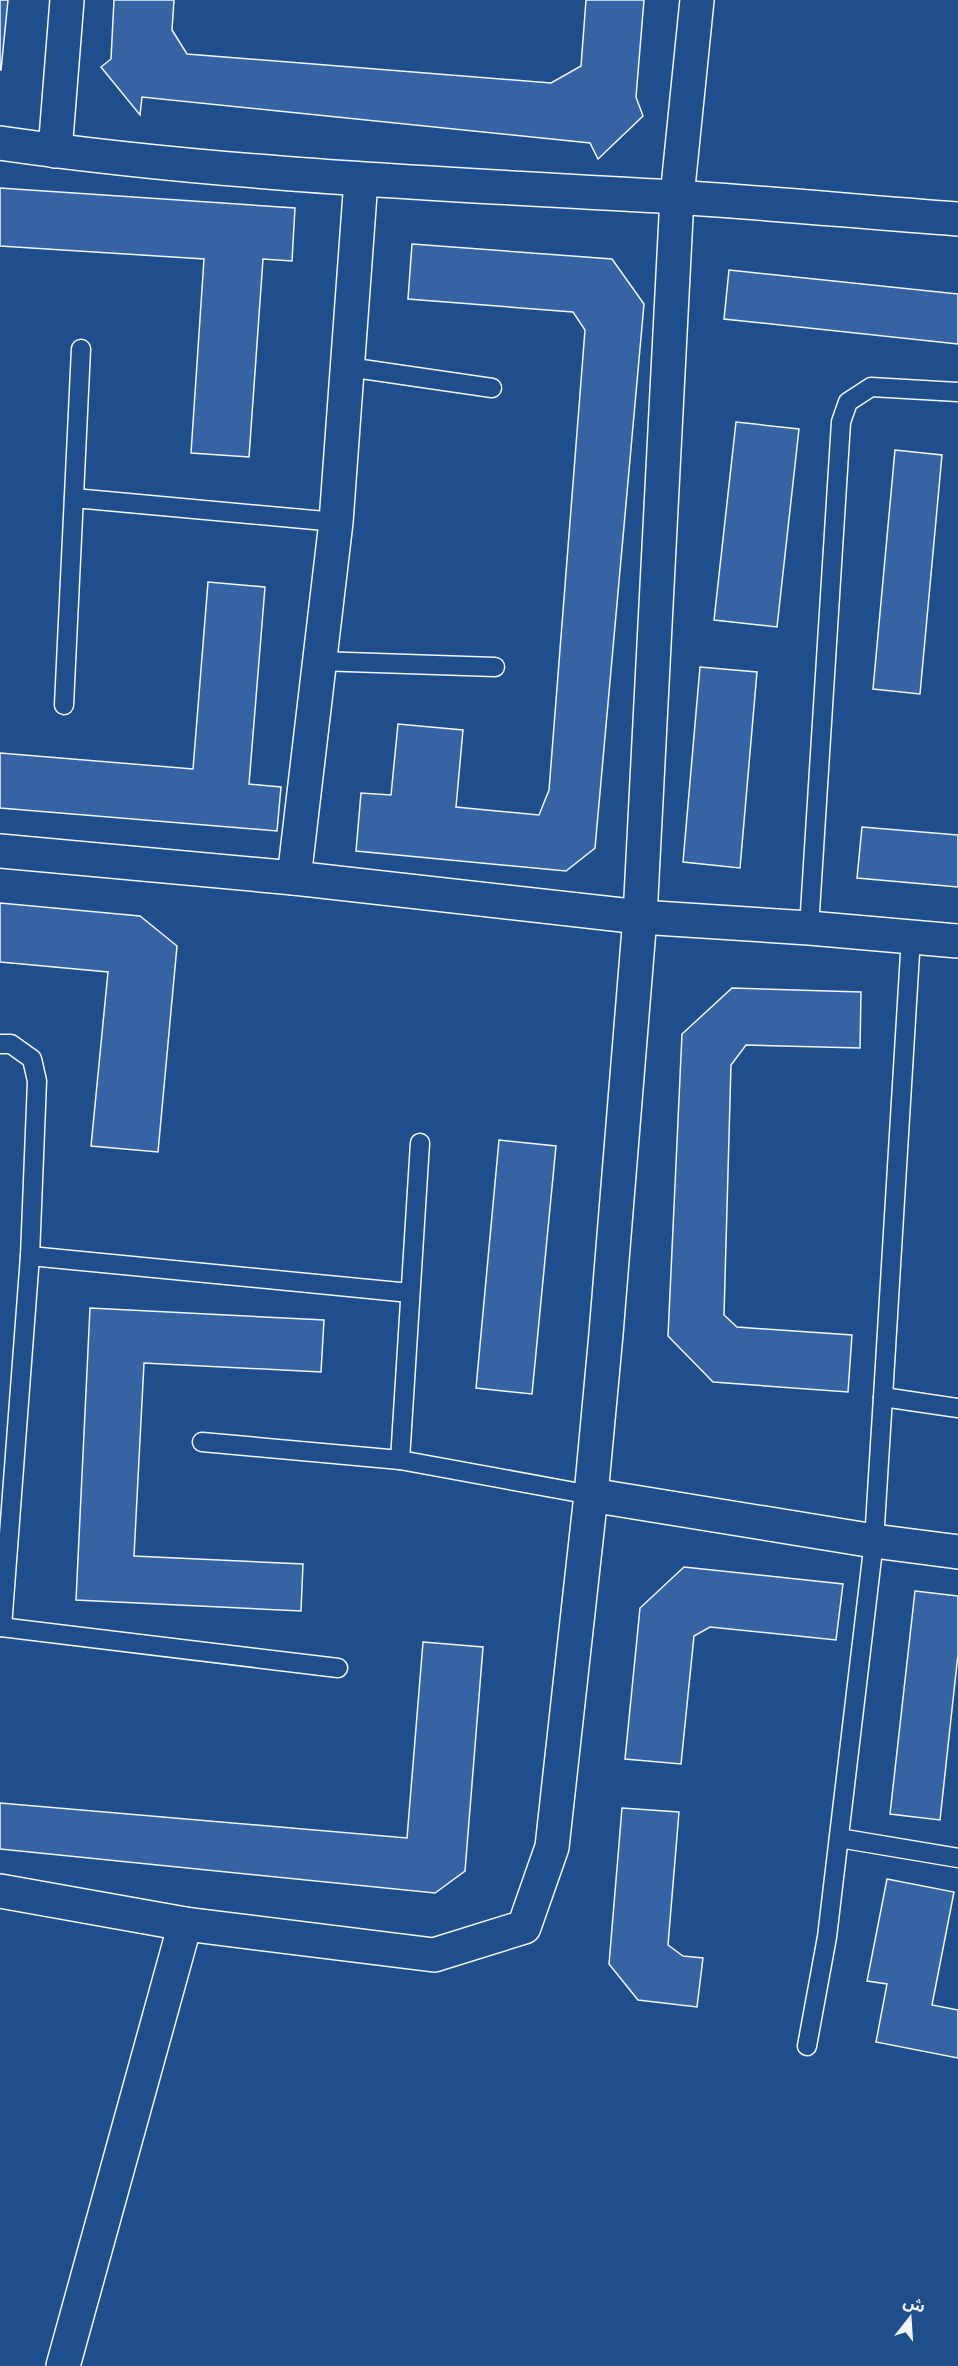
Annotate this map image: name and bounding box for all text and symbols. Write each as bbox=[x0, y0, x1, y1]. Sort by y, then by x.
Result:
north arrow bbox=[880, 2288, 940, 2348]
text: ش bbox=[900, 2291, 928, 2318]

